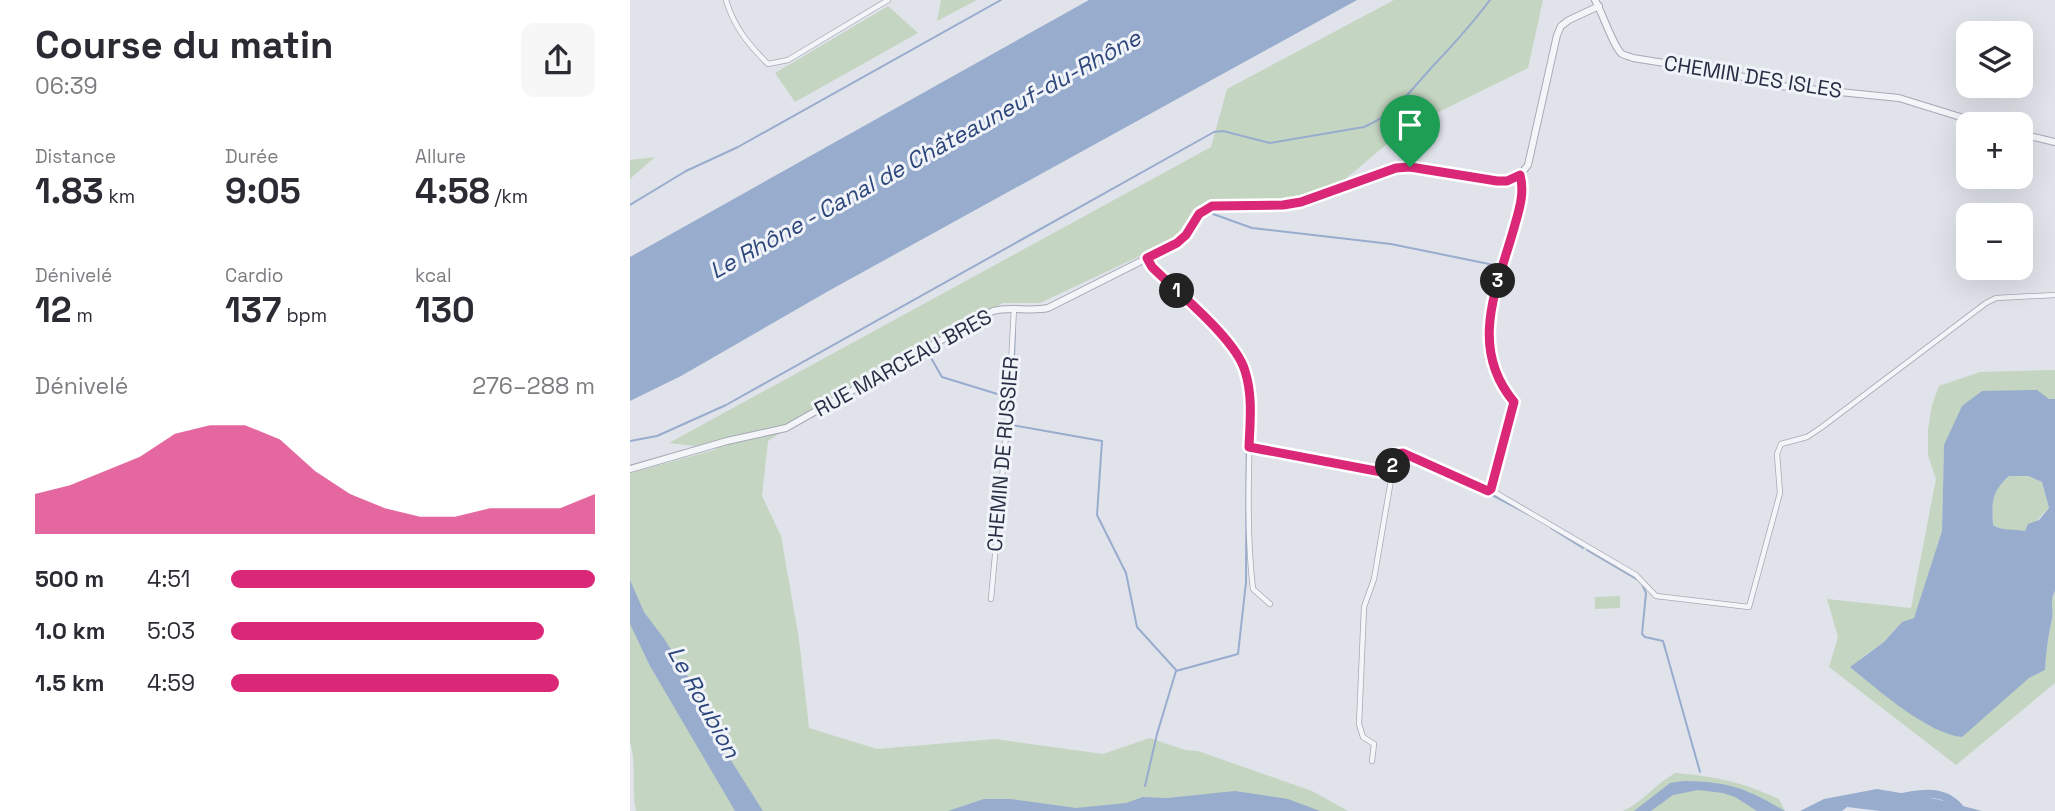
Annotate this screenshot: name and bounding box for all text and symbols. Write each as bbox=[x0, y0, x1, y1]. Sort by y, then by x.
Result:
text: Course du matin bbox=[35, 21, 333, 69]
map controls bbox=[1956, 21, 2033, 280]
button: layers bbox=[1956, 21, 2033, 98]
water label: Le Rhône - Canal de Châteauneuf-du-Rhône bbox=[704, 22, 1147, 286]
button: share bbox=[521, 23, 595, 97]
street label: CHEMIN DES ISLES bbox=[1662, 49, 1844, 104]
text: 06:39 bbox=[35, 71, 98, 101]
pin bbox=[1380, 95, 1440, 167]
icon: arrive bbox=[1391, 106, 1429, 144]
button: + bbox=[1956, 112, 2033, 189]
text: Distance bbox=[35, 144, 116, 169]
text: Durée bbox=[225, 144, 279, 169]
text: Allure bbox=[415, 144, 466, 169]
text: 1.83 bbox=[35, 169, 104, 213]
text: 9:05 bbox=[225, 169, 301, 213]
text: 4:58 bbox=[415, 169, 490, 213]
text: km bbox=[104, 184, 135, 209]
text: /km bbox=[490, 184, 528, 209]
button: − bbox=[1956, 203, 2033, 280]
text: Dénivelé bbox=[35, 263, 112, 288]
text: Cardio bbox=[225, 263, 284, 288]
text: kcal bbox=[415, 263, 452, 288]
pin: 3 bbox=[1480, 264, 1516, 298]
text: 3 bbox=[1492, 268, 1503, 293]
pin: 1 bbox=[1160, 274, 1194, 308]
text: 1 bbox=[1172, 278, 1181, 303]
text: 12 bbox=[35, 288, 72, 332]
text: 137 bbox=[225, 288, 282, 332]
text: 130 bbox=[415, 288, 475, 332]
text: m bbox=[72, 303, 93, 328]
text: bpm bbox=[282, 303, 327, 328]
street label: RUE MARCEAU BRES bbox=[809, 303, 996, 423]
street label: CHEMIN DE RUSSIER bbox=[981, 355, 1024, 553]
text: Dénivelé bbox=[35, 371, 128, 401]
text: 276–288 m bbox=[472, 371, 595, 401]
pin: 2 bbox=[1376, 448, 1410, 484]
text: 2 bbox=[1387, 453, 1398, 478]
text: 500 m bbox=[35, 564, 104, 594]
text: 4:51 bbox=[147, 564, 190, 594]
text: 1.0 km bbox=[35, 616, 105, 646]
text: 5:03 bbox=[147, 616, 195, 646]
water label: Le Roubion bbox=[661, 641, 748, 764]
text: 1.5 km bbox=[35, 668, 105, 698]
text: 4:59 bbox=[147, 668, 195, 698]

